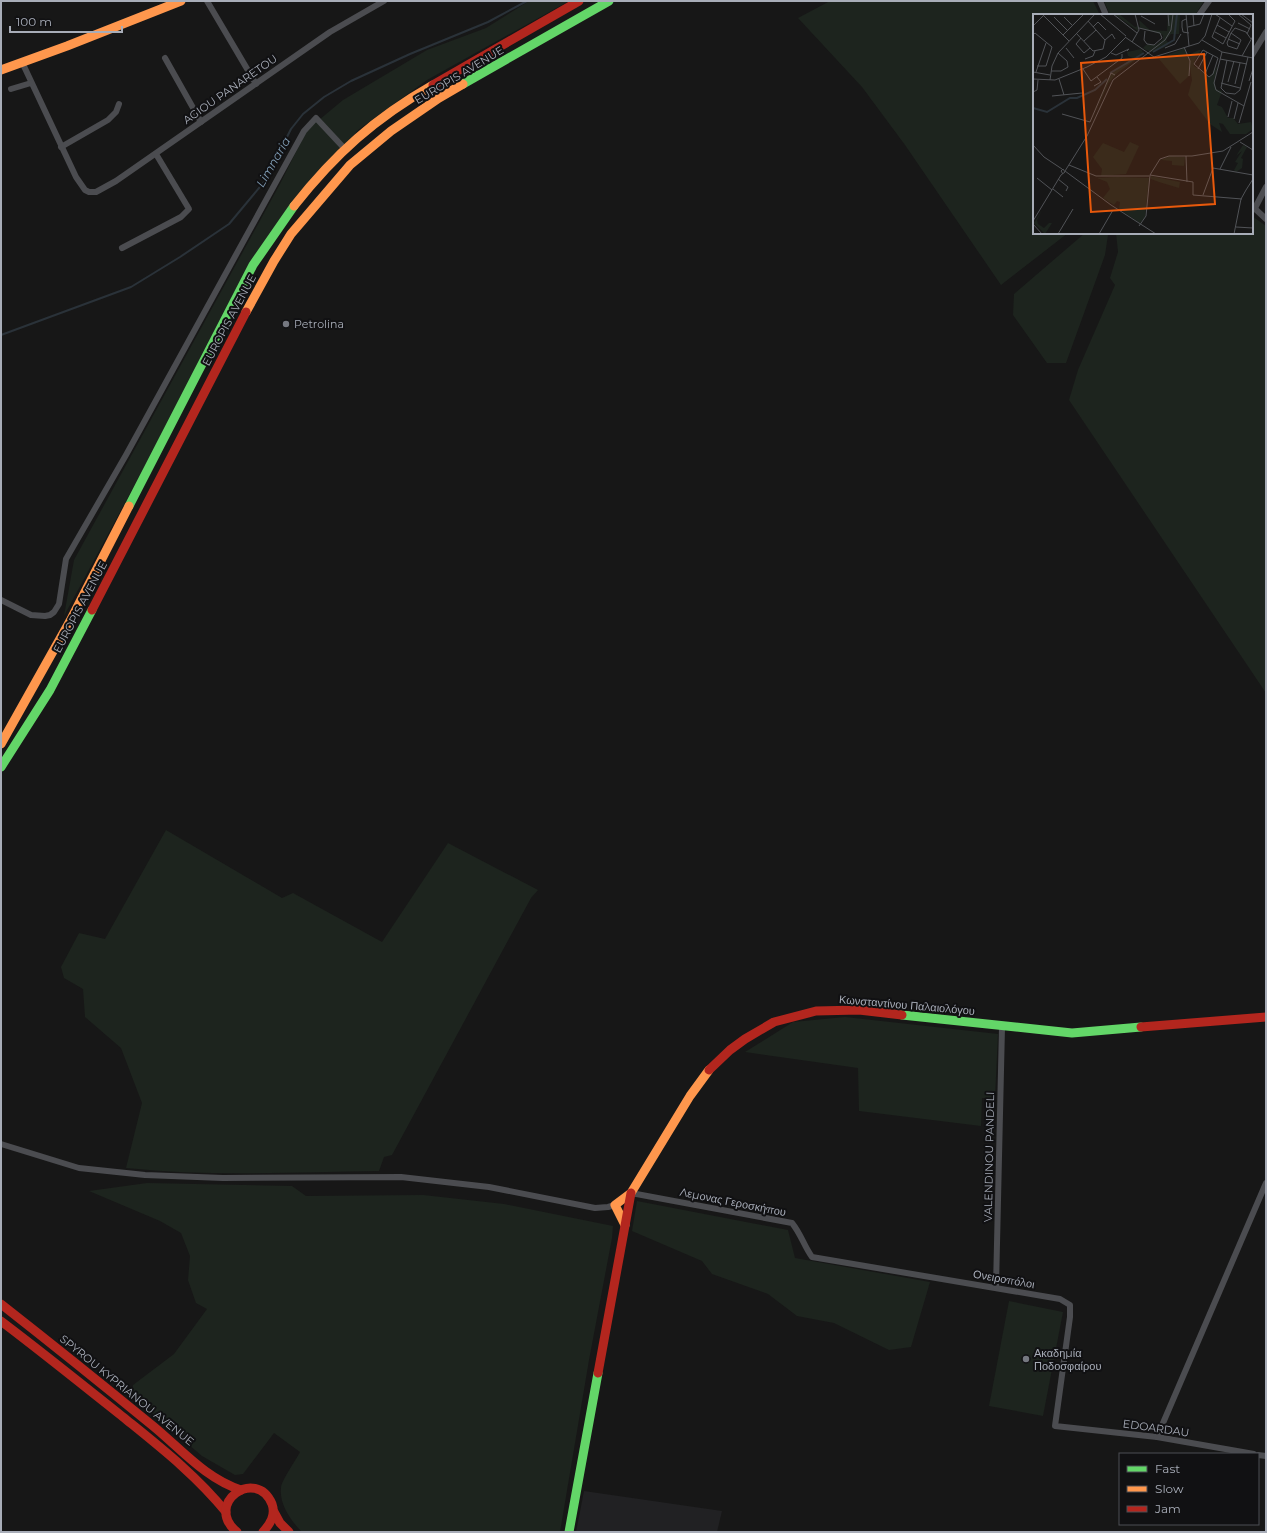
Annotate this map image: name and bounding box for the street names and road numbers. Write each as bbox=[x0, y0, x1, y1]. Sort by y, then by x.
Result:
street label: EUROPIS AVENUE bbox=[412, 43, 506, 107]
street label: AGIOU PANARETOU bbox=[180, 51, 280, 127]
street label: EUROPIS AVENUE bbox=[199, 272, 259, 368]
street label: EUROPIS AVENUE bbox=[50, 559, 110, 655]
street label: Κωνσταντίνου Παλαιολόγου bbox=[838, 992, 976, 1018]
street label: VALENDINOU PANDELI bbox=[981, 1092, 997, 1222]
street label: Λεμονας Γεροσκήπου bbox=[679, 1185, 787, 1219]
street label: Ονειροπόλοι bbox=[972, 1267, 1036, 1291]
street label: SPYROU KYPRIANOU AVENUE bbox=[57, 1332, 197, 1448]
street label: EDOARDAU bbox=[1122, 1416, 1190, 1440]

